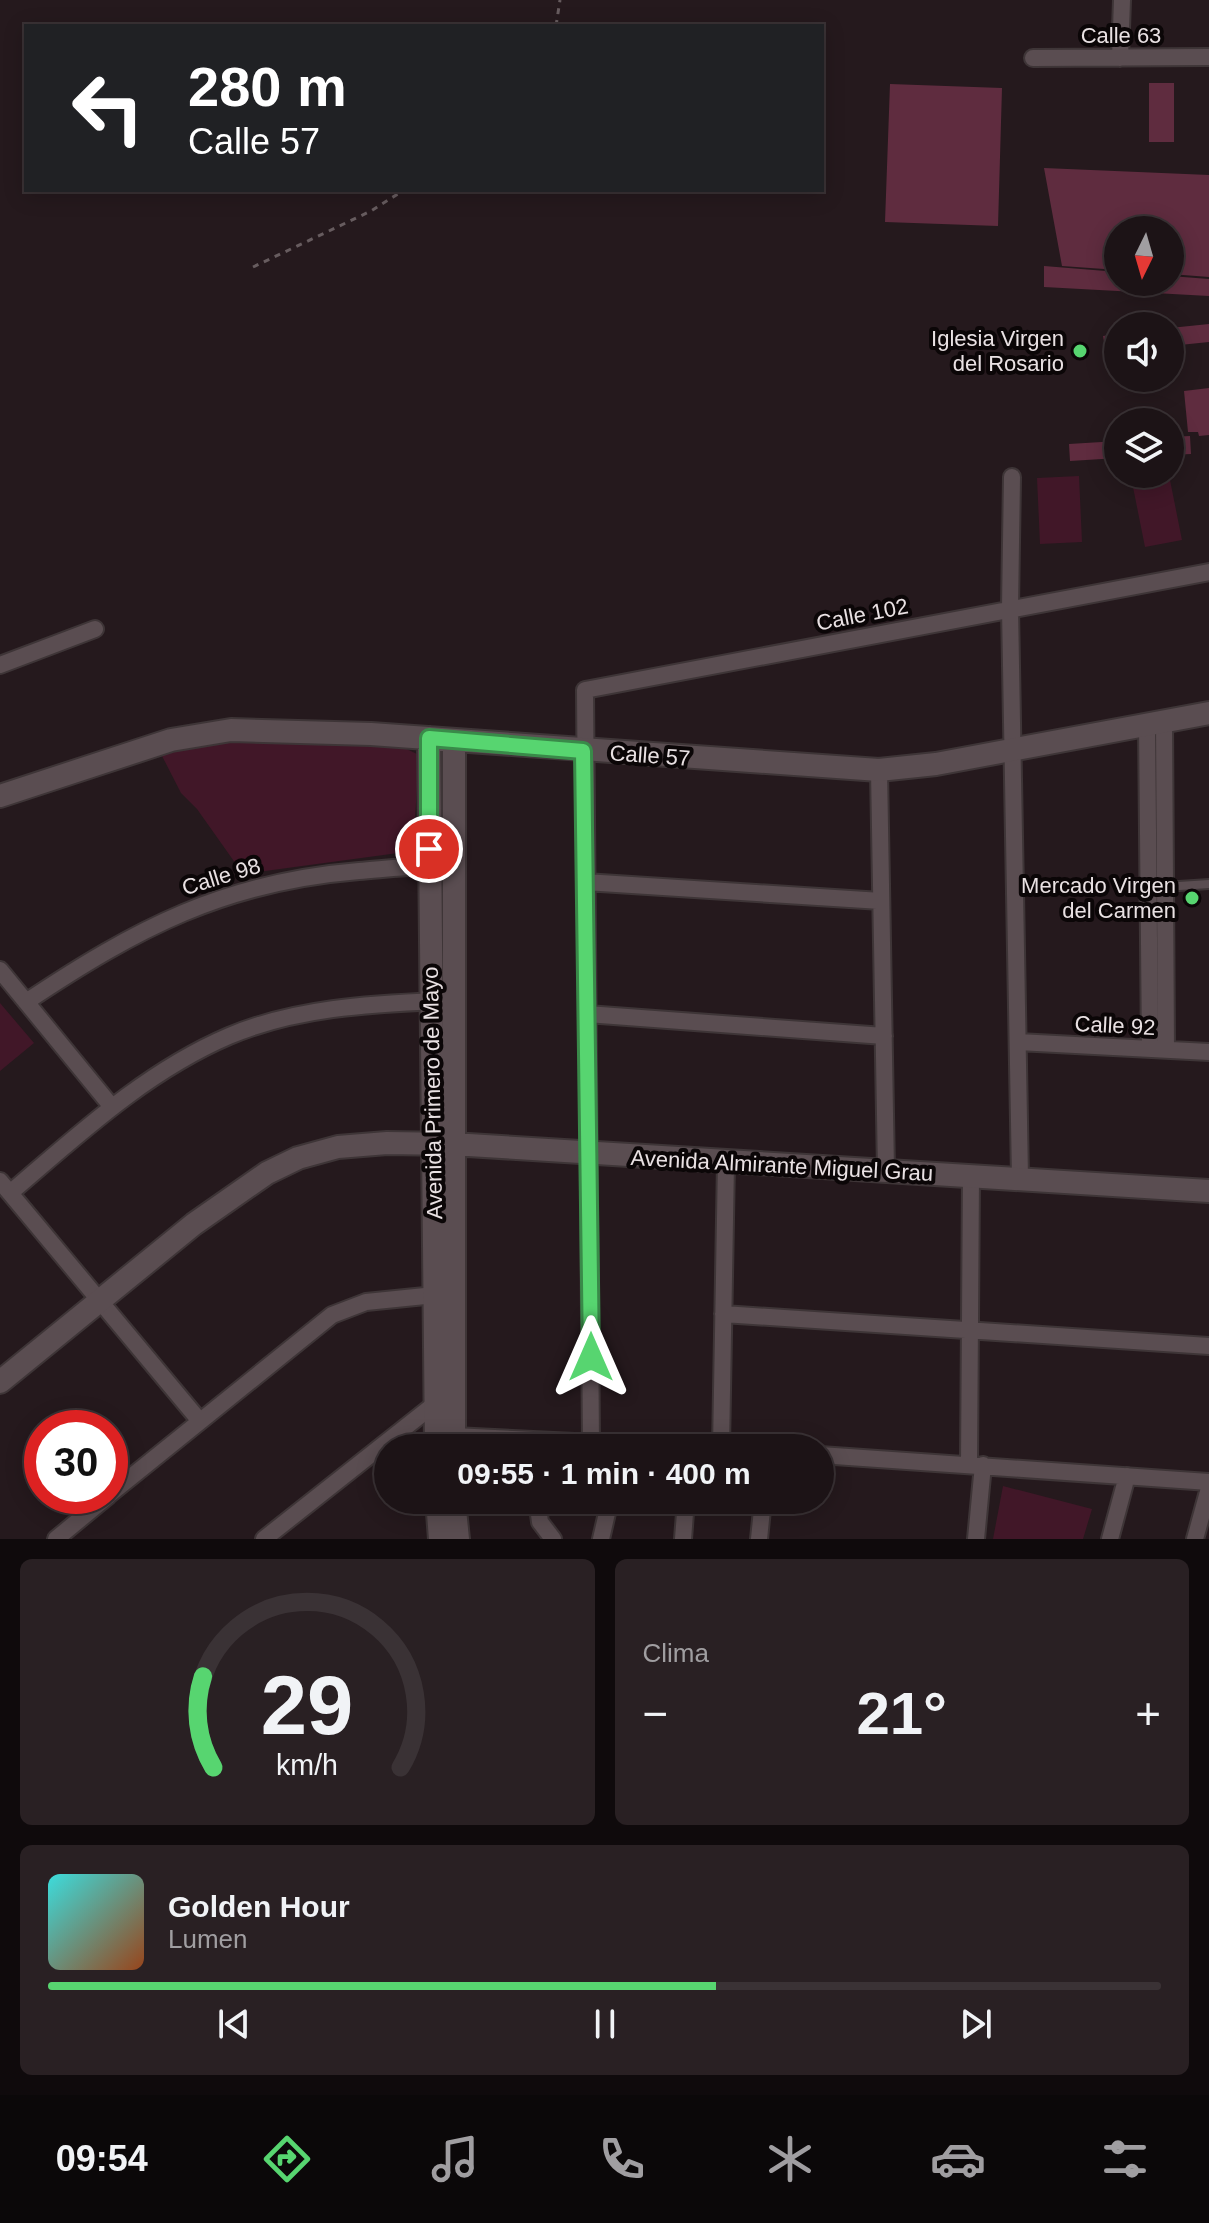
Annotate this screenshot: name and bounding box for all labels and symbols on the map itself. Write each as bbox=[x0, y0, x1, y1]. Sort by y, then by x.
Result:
street label: Calle 63 bbox=[1081, 23, 1161, 48]
north arrow bbox=[1104, 216, 1184, 296]
place label: Iglesia Virgen del Rosario bbox=[931, 326, 1064, 376]
marker: Iglesia Virgen del Rosario bbox=[1071, 342, 1089, 360]
street label: Calle 102 bbox=[814, 593, 910, 636]
street label: Calle 57 bbox=[609, 740, 691, 771]
pin bbox=[395, 815, 463, 883]
street label: Calle 98 bbox=[179, 853, 263, 900]
place label: Mercado Virgen del Carmen bbox=[1021, 873, 1176, 923]
marker: Mercado Virgen del Carmen bbox=[1183, 889, 1201, 907]
street label: Avenida Primero de Mayo bbox=[418, 966, 447, 1220]
street label: Calle 92 bbox=[1074, 1011, 1156, 1040]
street label: Avenida Almirante Miguel Grau bbox=[630, 1145, 934, 1186]
position arrow bbox=[549, 1315, 633, 1399]
speed limit sign: 30 bbox=[24, 1410, 128, 1514]

